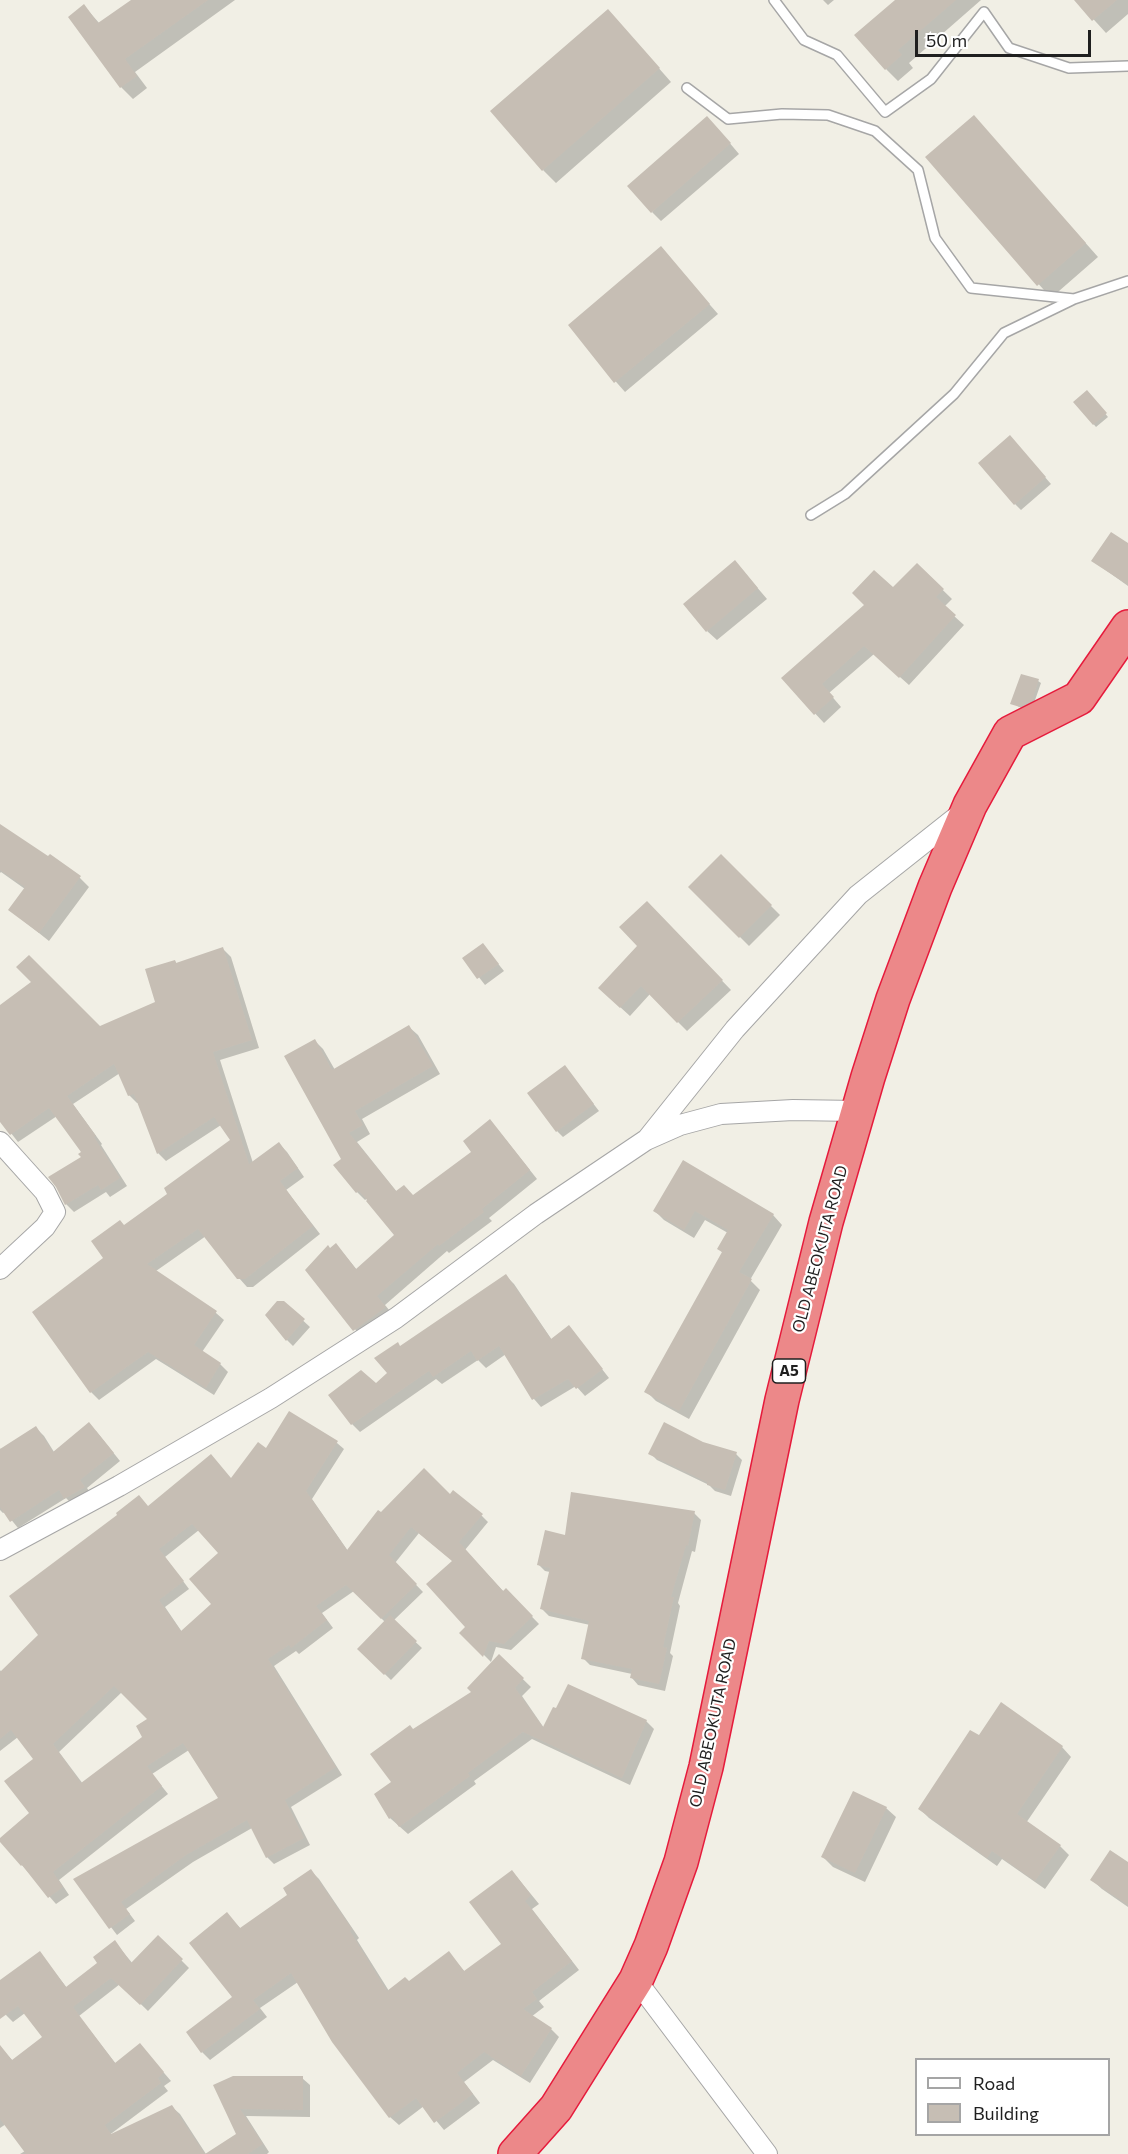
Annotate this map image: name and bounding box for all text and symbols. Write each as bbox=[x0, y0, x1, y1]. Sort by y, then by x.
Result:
scale bar bbox=[918, 18, 1094, 56]
text: 50 m bbox=[926, 29, 967, 51]
street label: OLD ABEOKUTA ROAD bbox=[788, 1163, 852, 1335]
road number: A5 bbox=[772, 1359, 806, 1383]
street label: OLD ABEOKUTA ROAD bbox=[686, 1637, 740, 1809]
legend bbox=[915, 2058, 1110, 2136]
text: Road bbox=[973, 2072, 1015, 2094]
text: Building bbox=[973, 2102, 1039, 2124]

